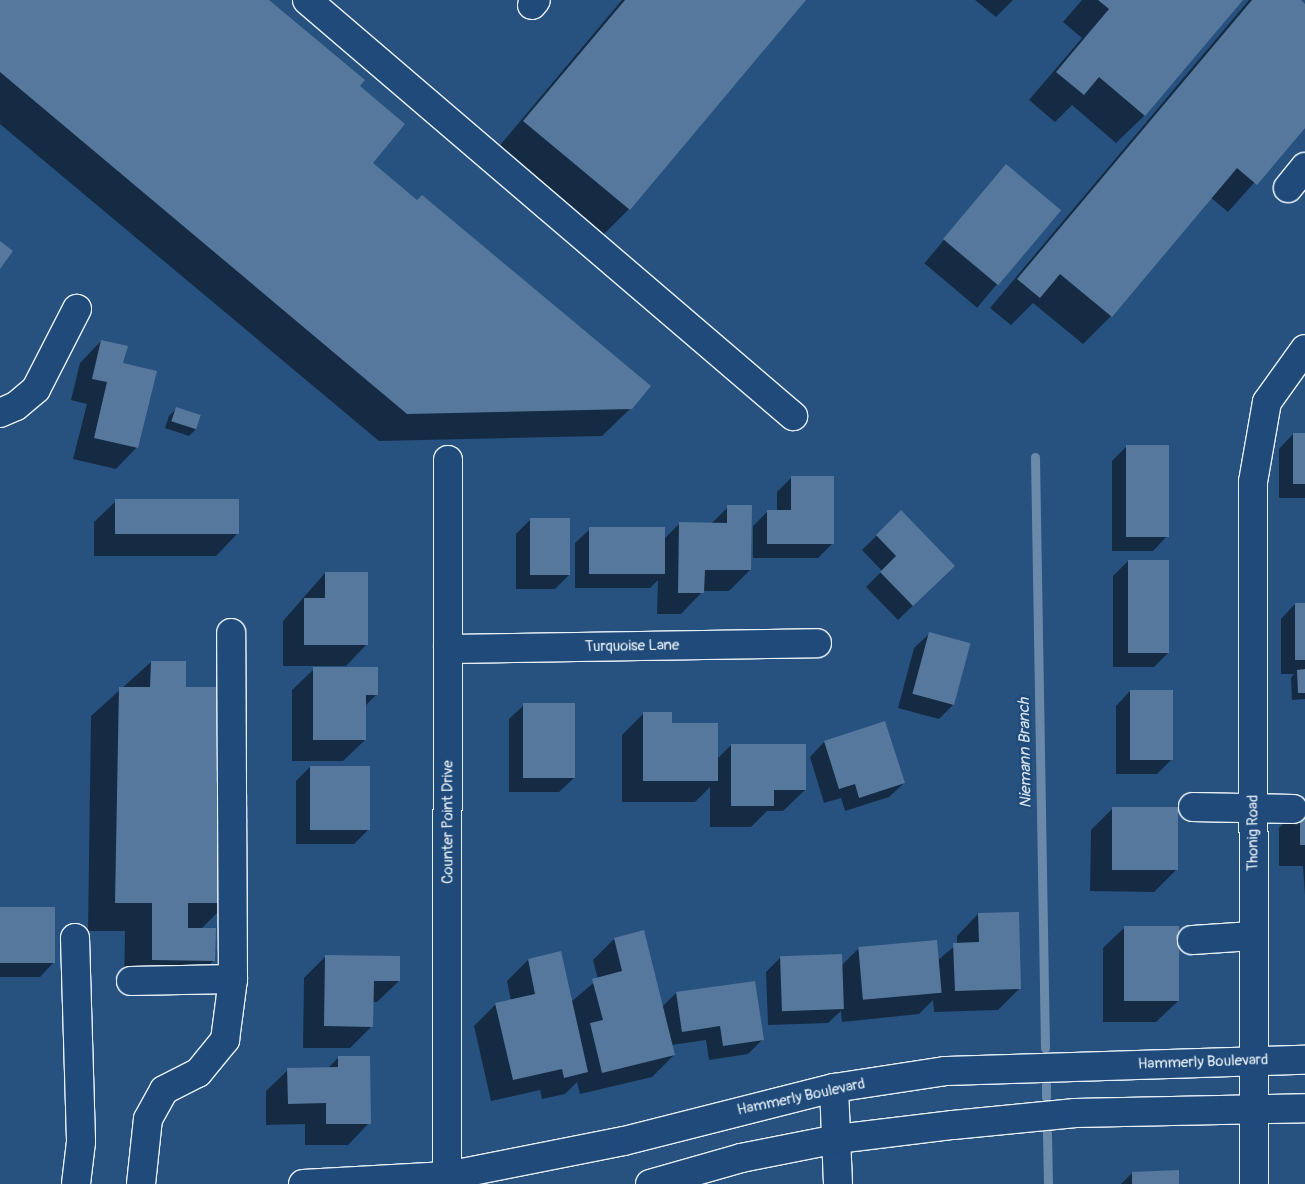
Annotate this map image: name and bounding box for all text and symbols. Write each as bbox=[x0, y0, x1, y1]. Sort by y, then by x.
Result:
street label: Turquoise Lane bbox=[585, 636, 679, 656]
water label: Niemann Branch bbox=[1014, 698, 1036, 808]
street label: Counter Point Drive bbox=[439, 760, 457, 884]
street label: Thonig Road bbox=[1244, 795, 1262, 871]
street label: Hammerly Boulevard bbox=[1138, 1051, 1268, 1073]
street label: Hammerly Boulevard bbox=[735, 1075, 867, 1119]

